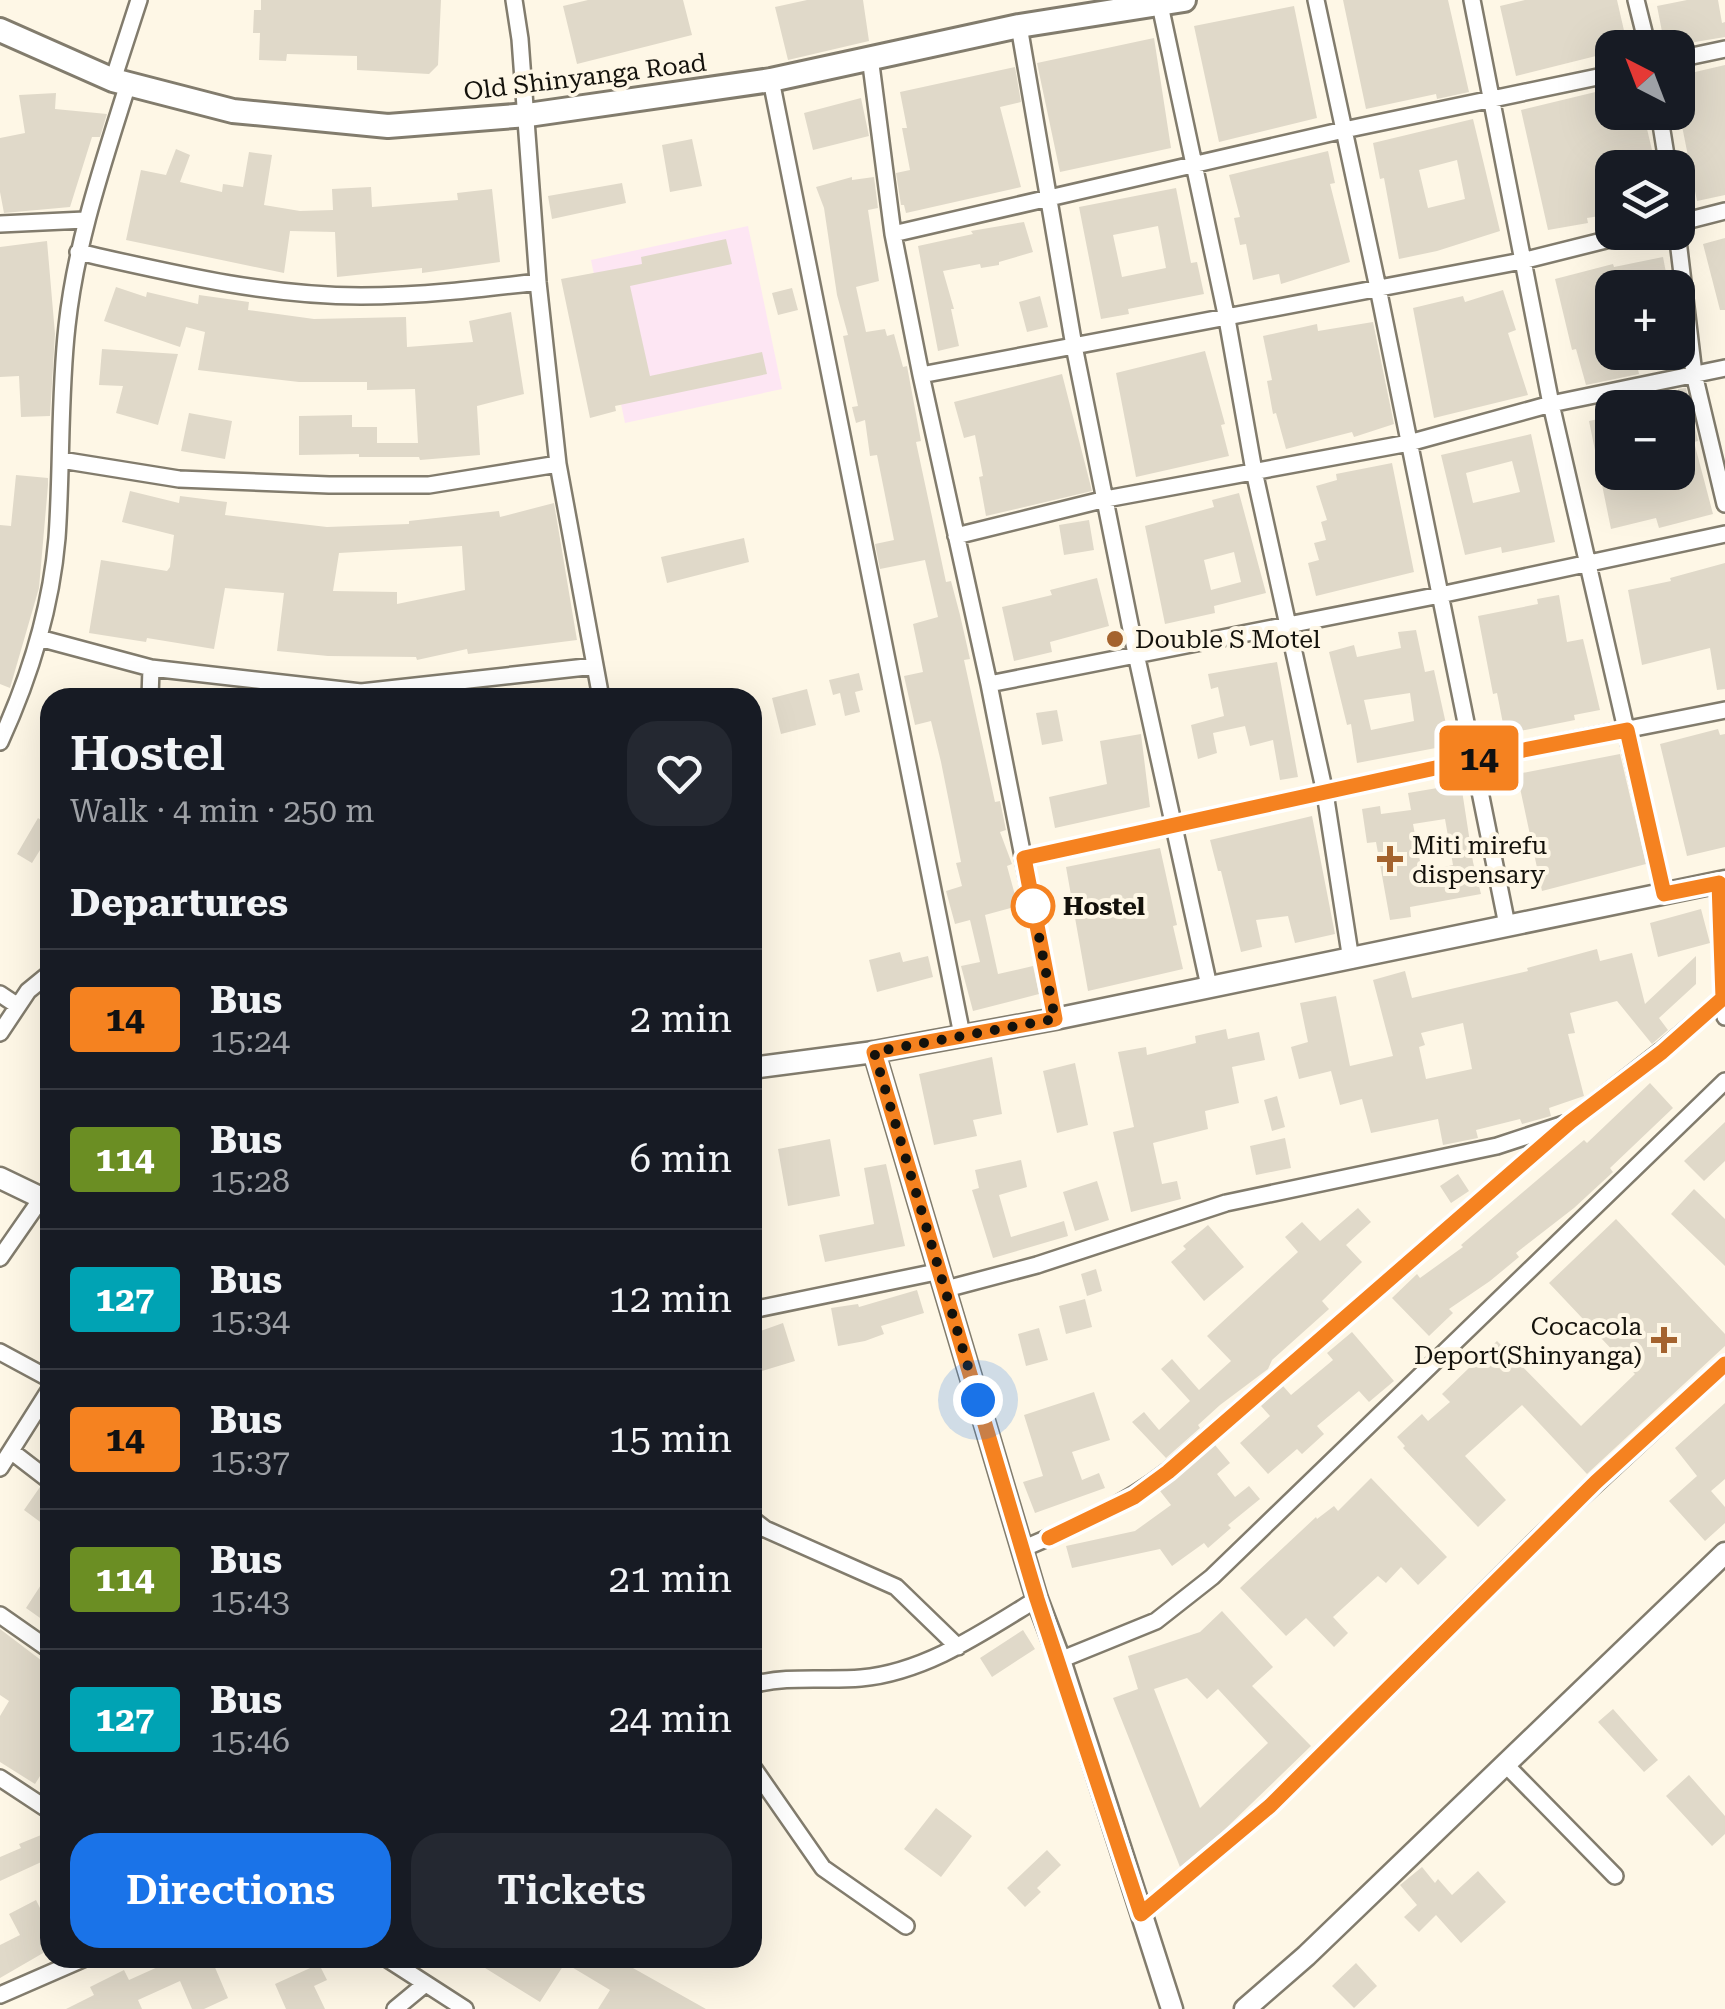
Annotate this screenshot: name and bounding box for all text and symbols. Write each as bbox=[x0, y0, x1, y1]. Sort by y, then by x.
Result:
north arrow bbox=[1595, 30, 1695, 130]
map controls bbox=[1595, 30, 1695, 490]
street label: Old Shinyanga Road bbox=[462, 48, 708, 106]
button: layers bbox=[1595, 150, 1695, 250]
button: + bbox=[1595, 270, 1695, 370]
button: − bbox=[1595, 390, 1695, 490]
place label: Double S Motel bbox=[1135, 625, 1321, 654]
marker: Double S Motel bbox=[1104, 628, 1126, 650]
button: heart bbox=[627, 721, 732, 826]
text: Hostel bbox=[70, 726, 225, 782]
line badge: 14 bbox=[1434, 726, 1524, 790]
text: 14 bbox=[1459, 738, 1499, 779]
text: Walk · 4 min · 250 m bbox=[70, 792, 374, 830]
place label: Miti mirefu dispensary bbox=[1412, 831, 1548, 889]
marker: Miti mirefu dispensary bbox=[1377, 846, 1403, 872]
text: Departures bbox=[70, 881, 288, 925]
marker: Hostel bbox=[1012, 885, 1054, 927]
place label: Hostel bbox=[1063, 892, 1145, 921]
text: Bus bbox=[210, 978, 282, 1022]
text: 2 min bbox=[630, 997, 732, 1041]
text: 14 bbox=[105, 999, 145, 1040]
text: 15:24 bbox=[210, 1022, 290, 1060]
text: Bus bbox=[210, 1118, 282, 1162]
text: 6 min bbox=[630, 1137, 732, 1181]
text: 114 bbox=[96, 1139, 154, 1180]
text: 15:28 bbox=[210, 1162, 290, 1200]
text: Bus bbox=[210, 1258, 282, 1302]
text: 12 min bbox=[609, 1277, 732, 1321]
text: 127 bbox=[96, 1279, 154, 1320]
text: 15:34 bbox=[210, 1302, 290, 1340]
place label: Cocacola Deport(Shinyanga) bbox=[1414, 1312, 1642, 1370]
marker: Cocacola Deport(Shinyanga) bbox=[1651, 1327, 1677, 1353]
your location bbox=[953, 1375, 1003, 1425]
text: Bus bbox=[210, 1398, 282, 1442]
text: 15 min bbox=[609, 1417, 732, 1461]
text: 14 bbox=[105, 1419, 145, 1460]
text: 15:37 bbox=[210, 1442, 290, 1480]
text: Bus bbox=[210, 1538, 282, 1582]
text: 21 min bbox=[609, 1557, 732, 1601]
text: 114 bbox=[96, 1559, 154, 1600]
text: 15:43 bbox=[210, 1582, 290, 1620]
text: Bus bbox=[210, 1678, 282, 1722]
text: 24 min bbox=[609, 1697, 732, 1741]
text: 127 bbox=[96, 1699, 154, 1740]
text: 15:46 bbox=[210, 1722, 290, 1760]
button: Directions bbox=[70, 1833, 391, 1948]
button: Tickets bbox=[411, 1833, 732, 1948]

